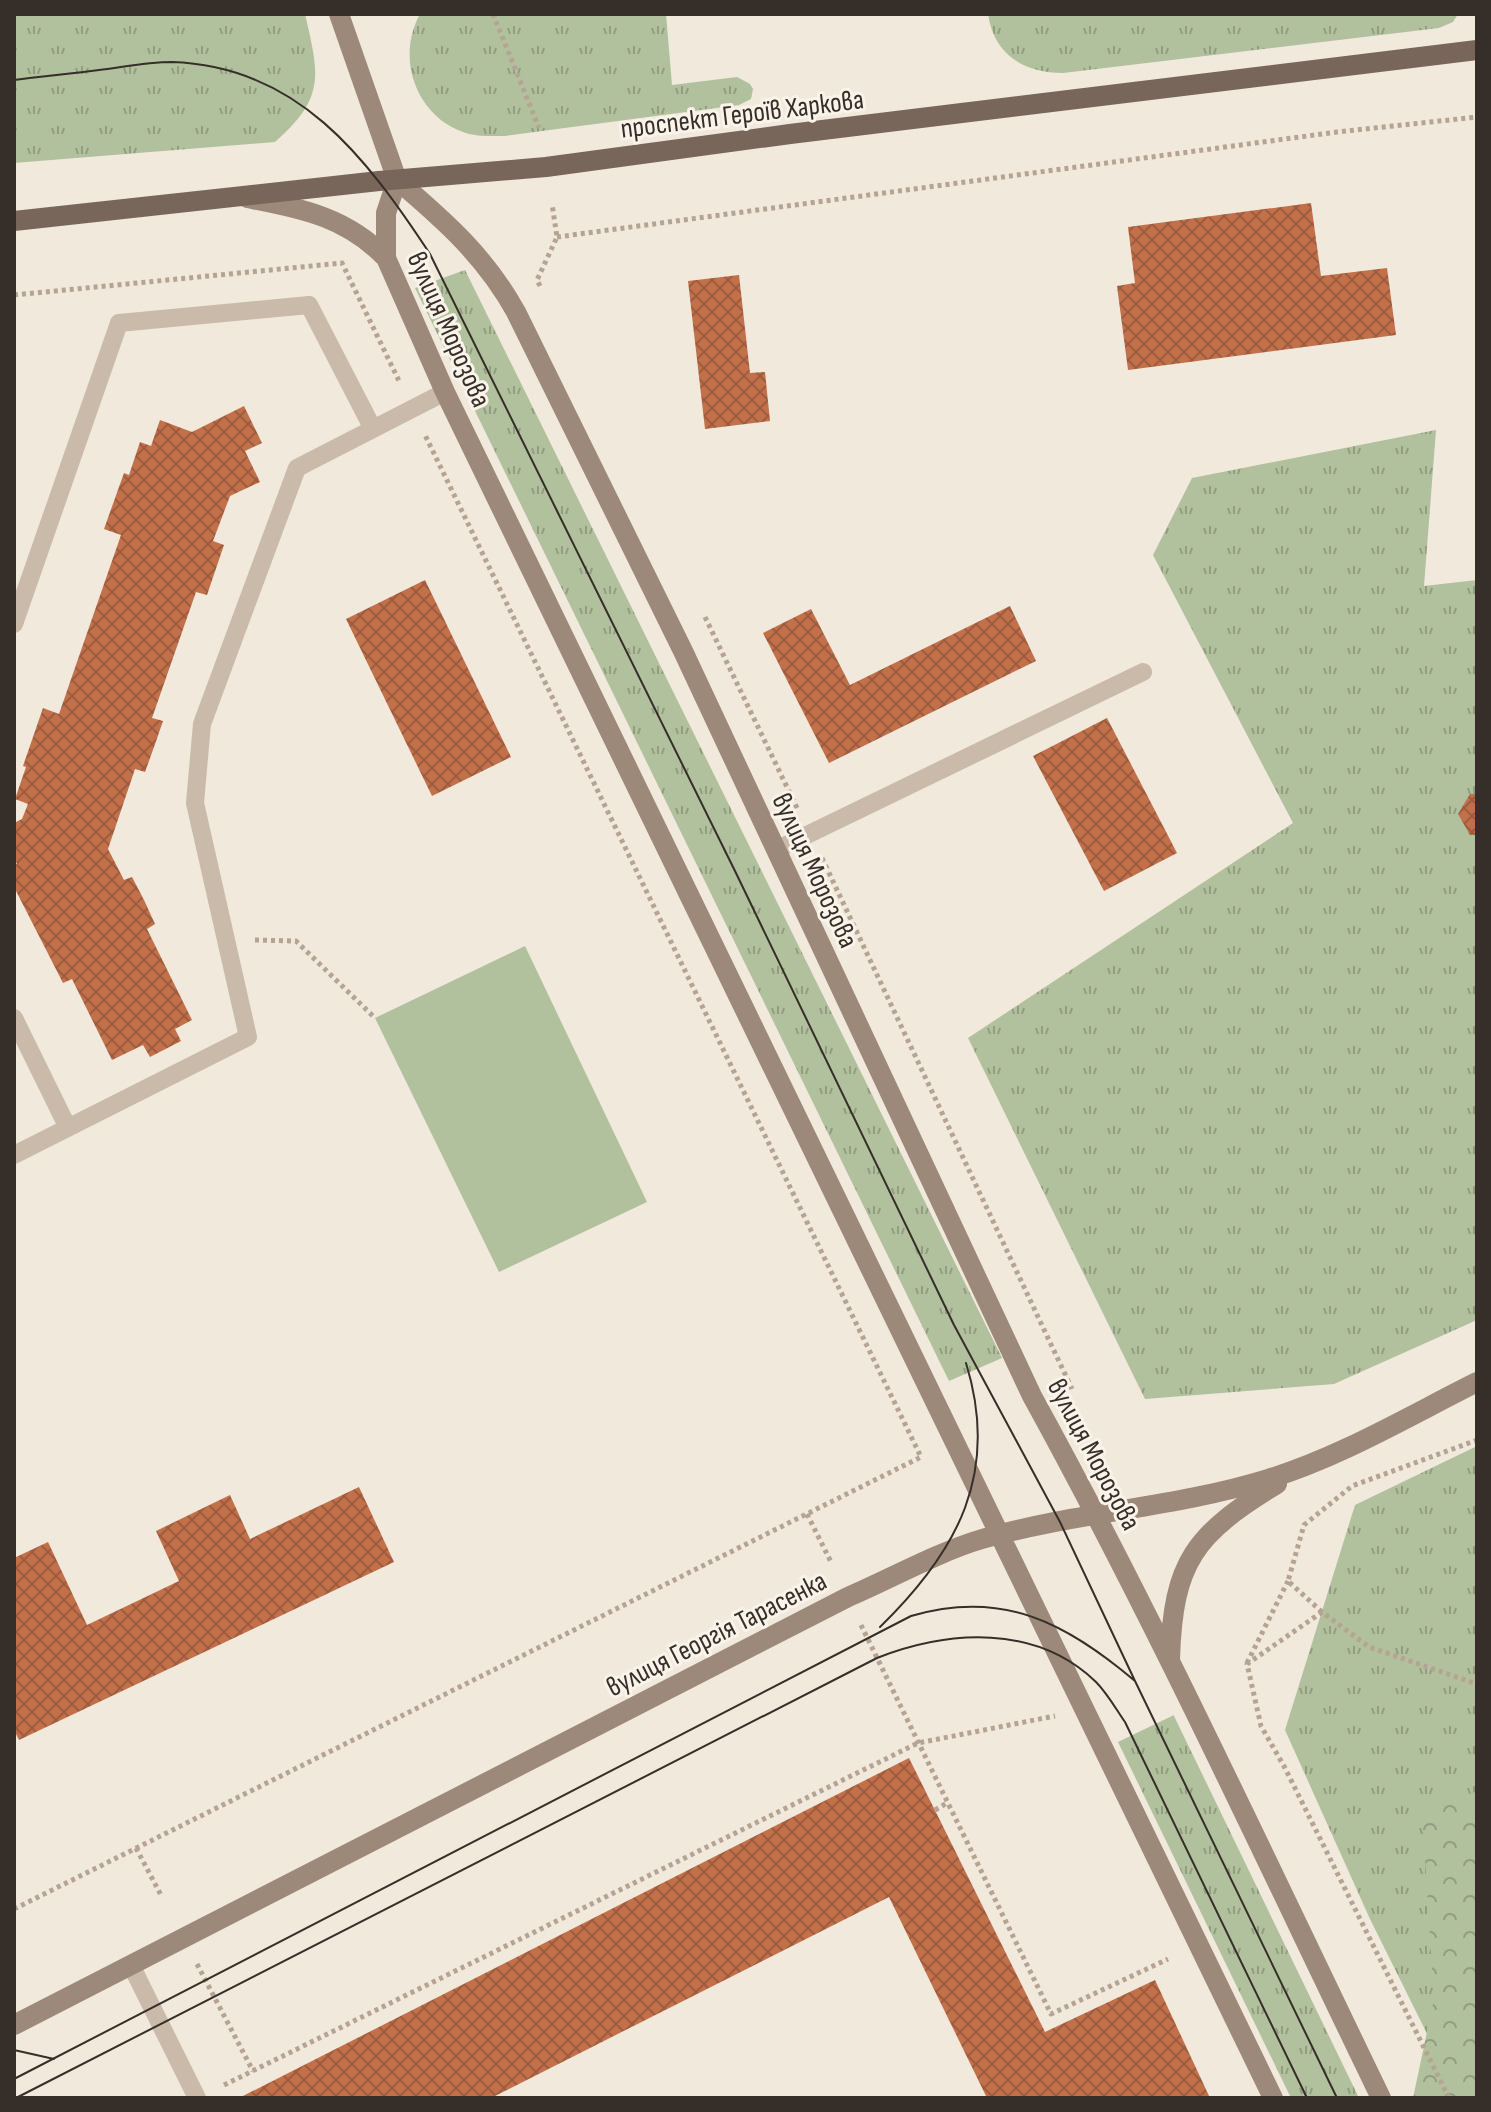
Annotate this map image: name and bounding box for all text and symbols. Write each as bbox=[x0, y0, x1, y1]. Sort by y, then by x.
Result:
street label: проспект Героїв Харкова bbox=[619, 83, 866, 146]
street label: вулиця Морозова bbox=[400, 247, 498, 412]
street label: вулиця Морозова bbox=[765, 788, 865, 953]
street label: вулиця Морозова bbox=[1040, 1373, 1147, 1536]
street label: вулиця Георгія Тарасенка bbox=[601, 1565, 832, 1704]

